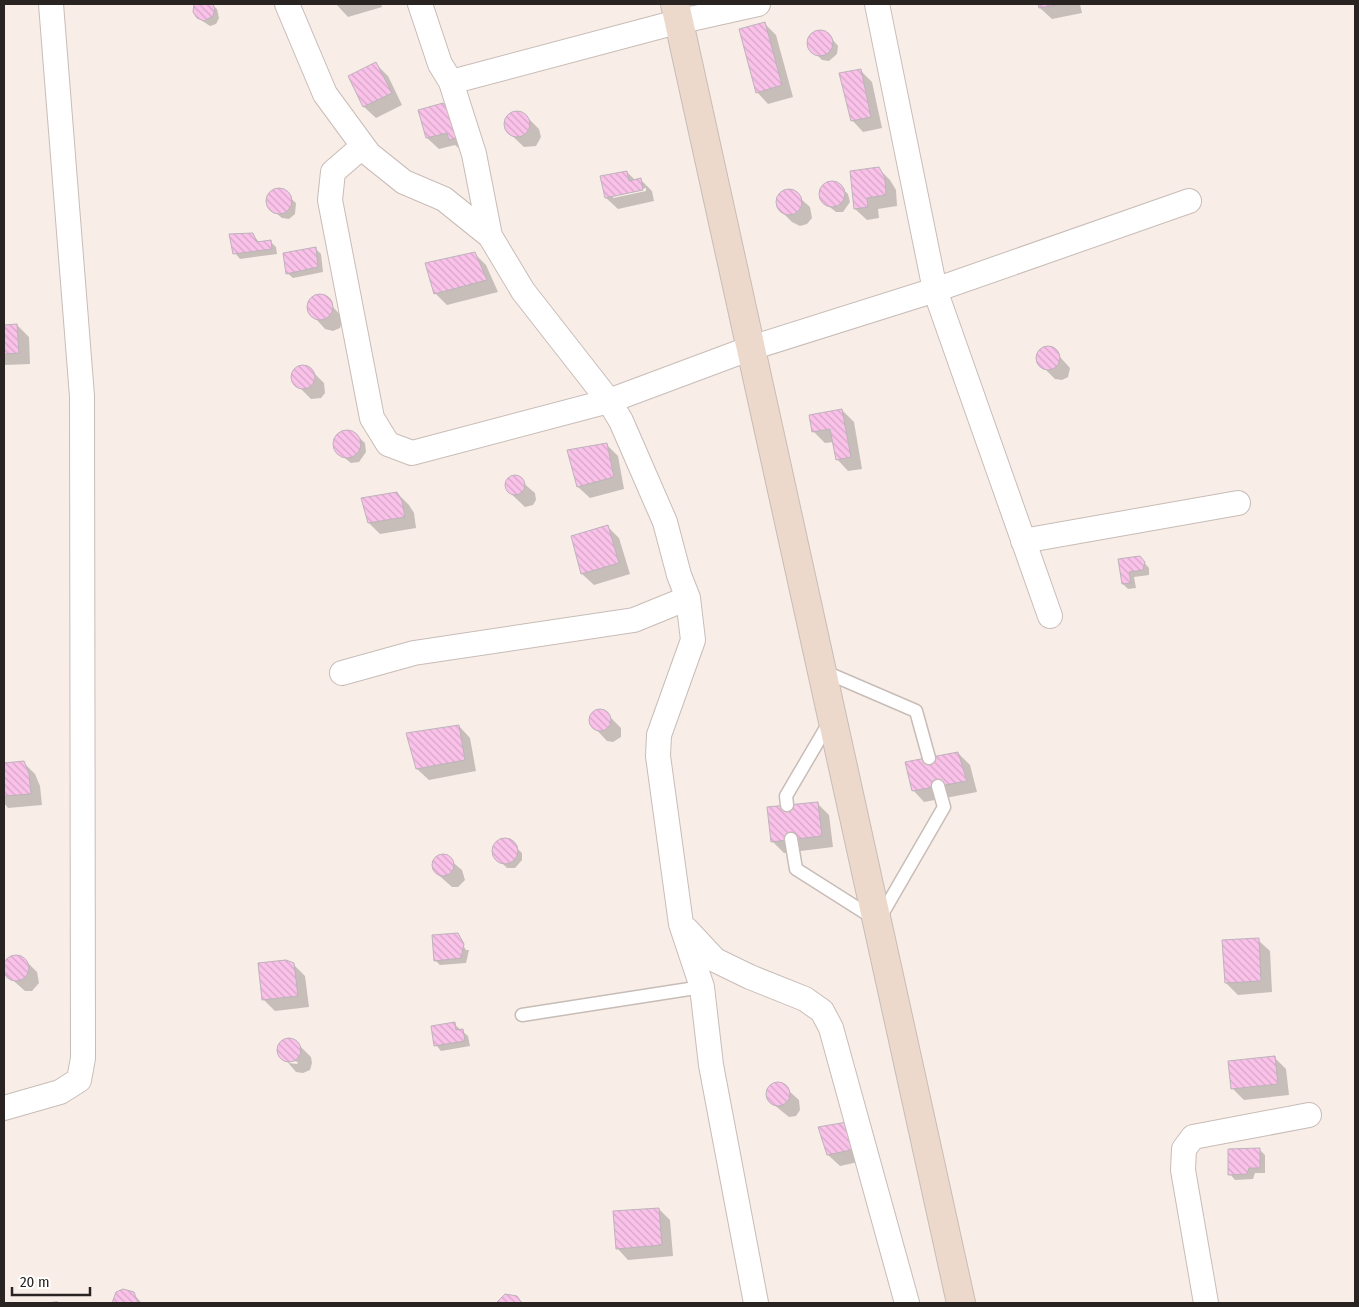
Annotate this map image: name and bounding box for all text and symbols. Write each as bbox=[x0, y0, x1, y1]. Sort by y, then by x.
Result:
scale bar bbox=[12, 1264, 90, 1296]
text: 20 m bbox=[20, 1273, 50, 1291]

